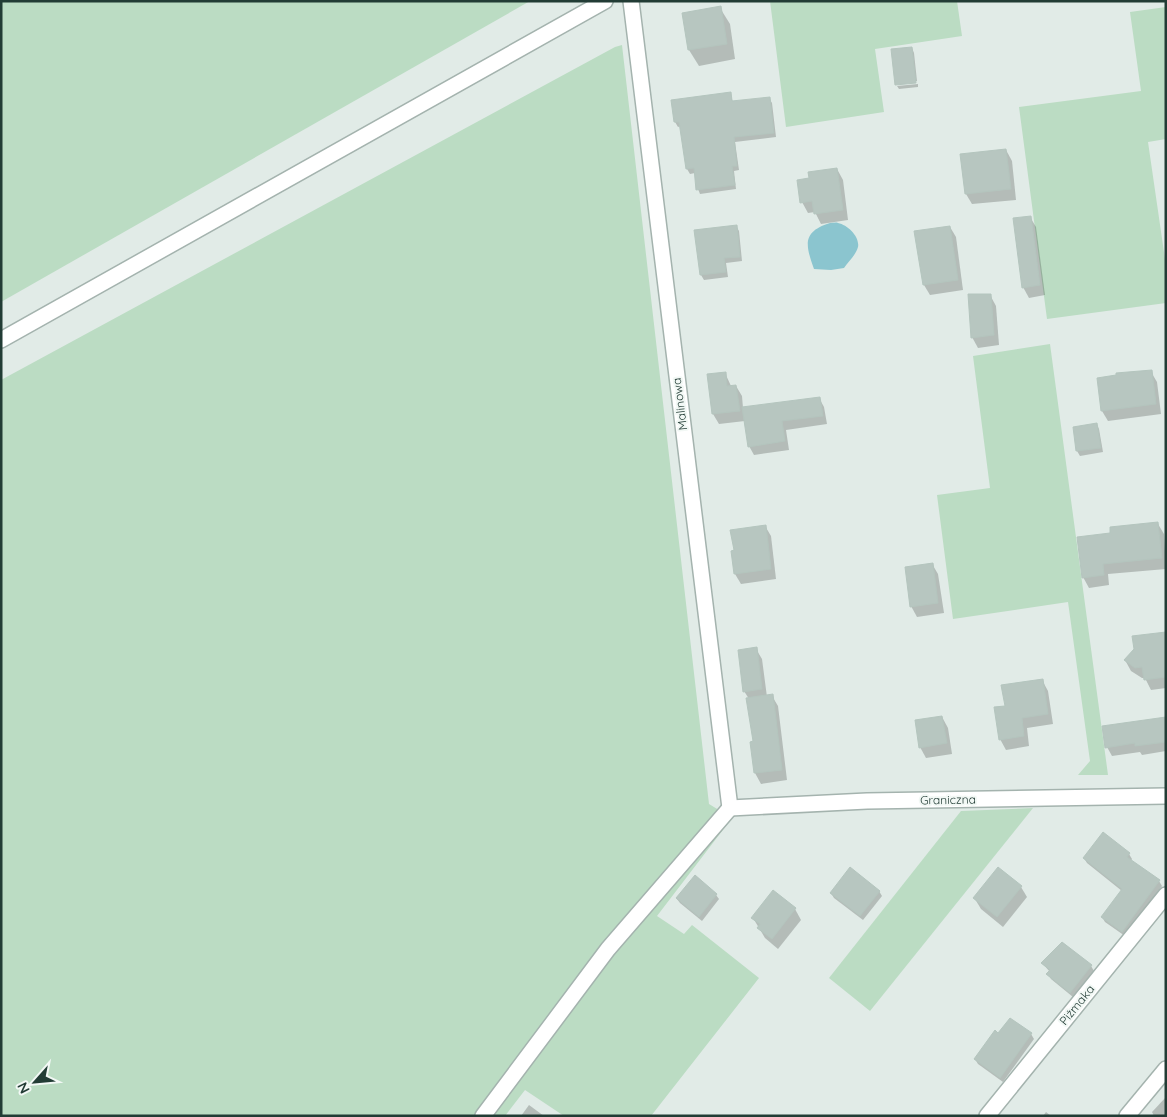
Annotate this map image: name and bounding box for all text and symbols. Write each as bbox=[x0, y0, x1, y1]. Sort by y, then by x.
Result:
street label: Malinowa bbox=[669, 377, 690, 431]
street label: Graniczna bbox=[920, 792, 976, 807]
street label: Piżmaka bbox=[1056, 982, 1097, 1028]
north arrow bbox=[10, 1057, 60, 1107]
text: N bbox=[13, 1079, 34, 1097]

